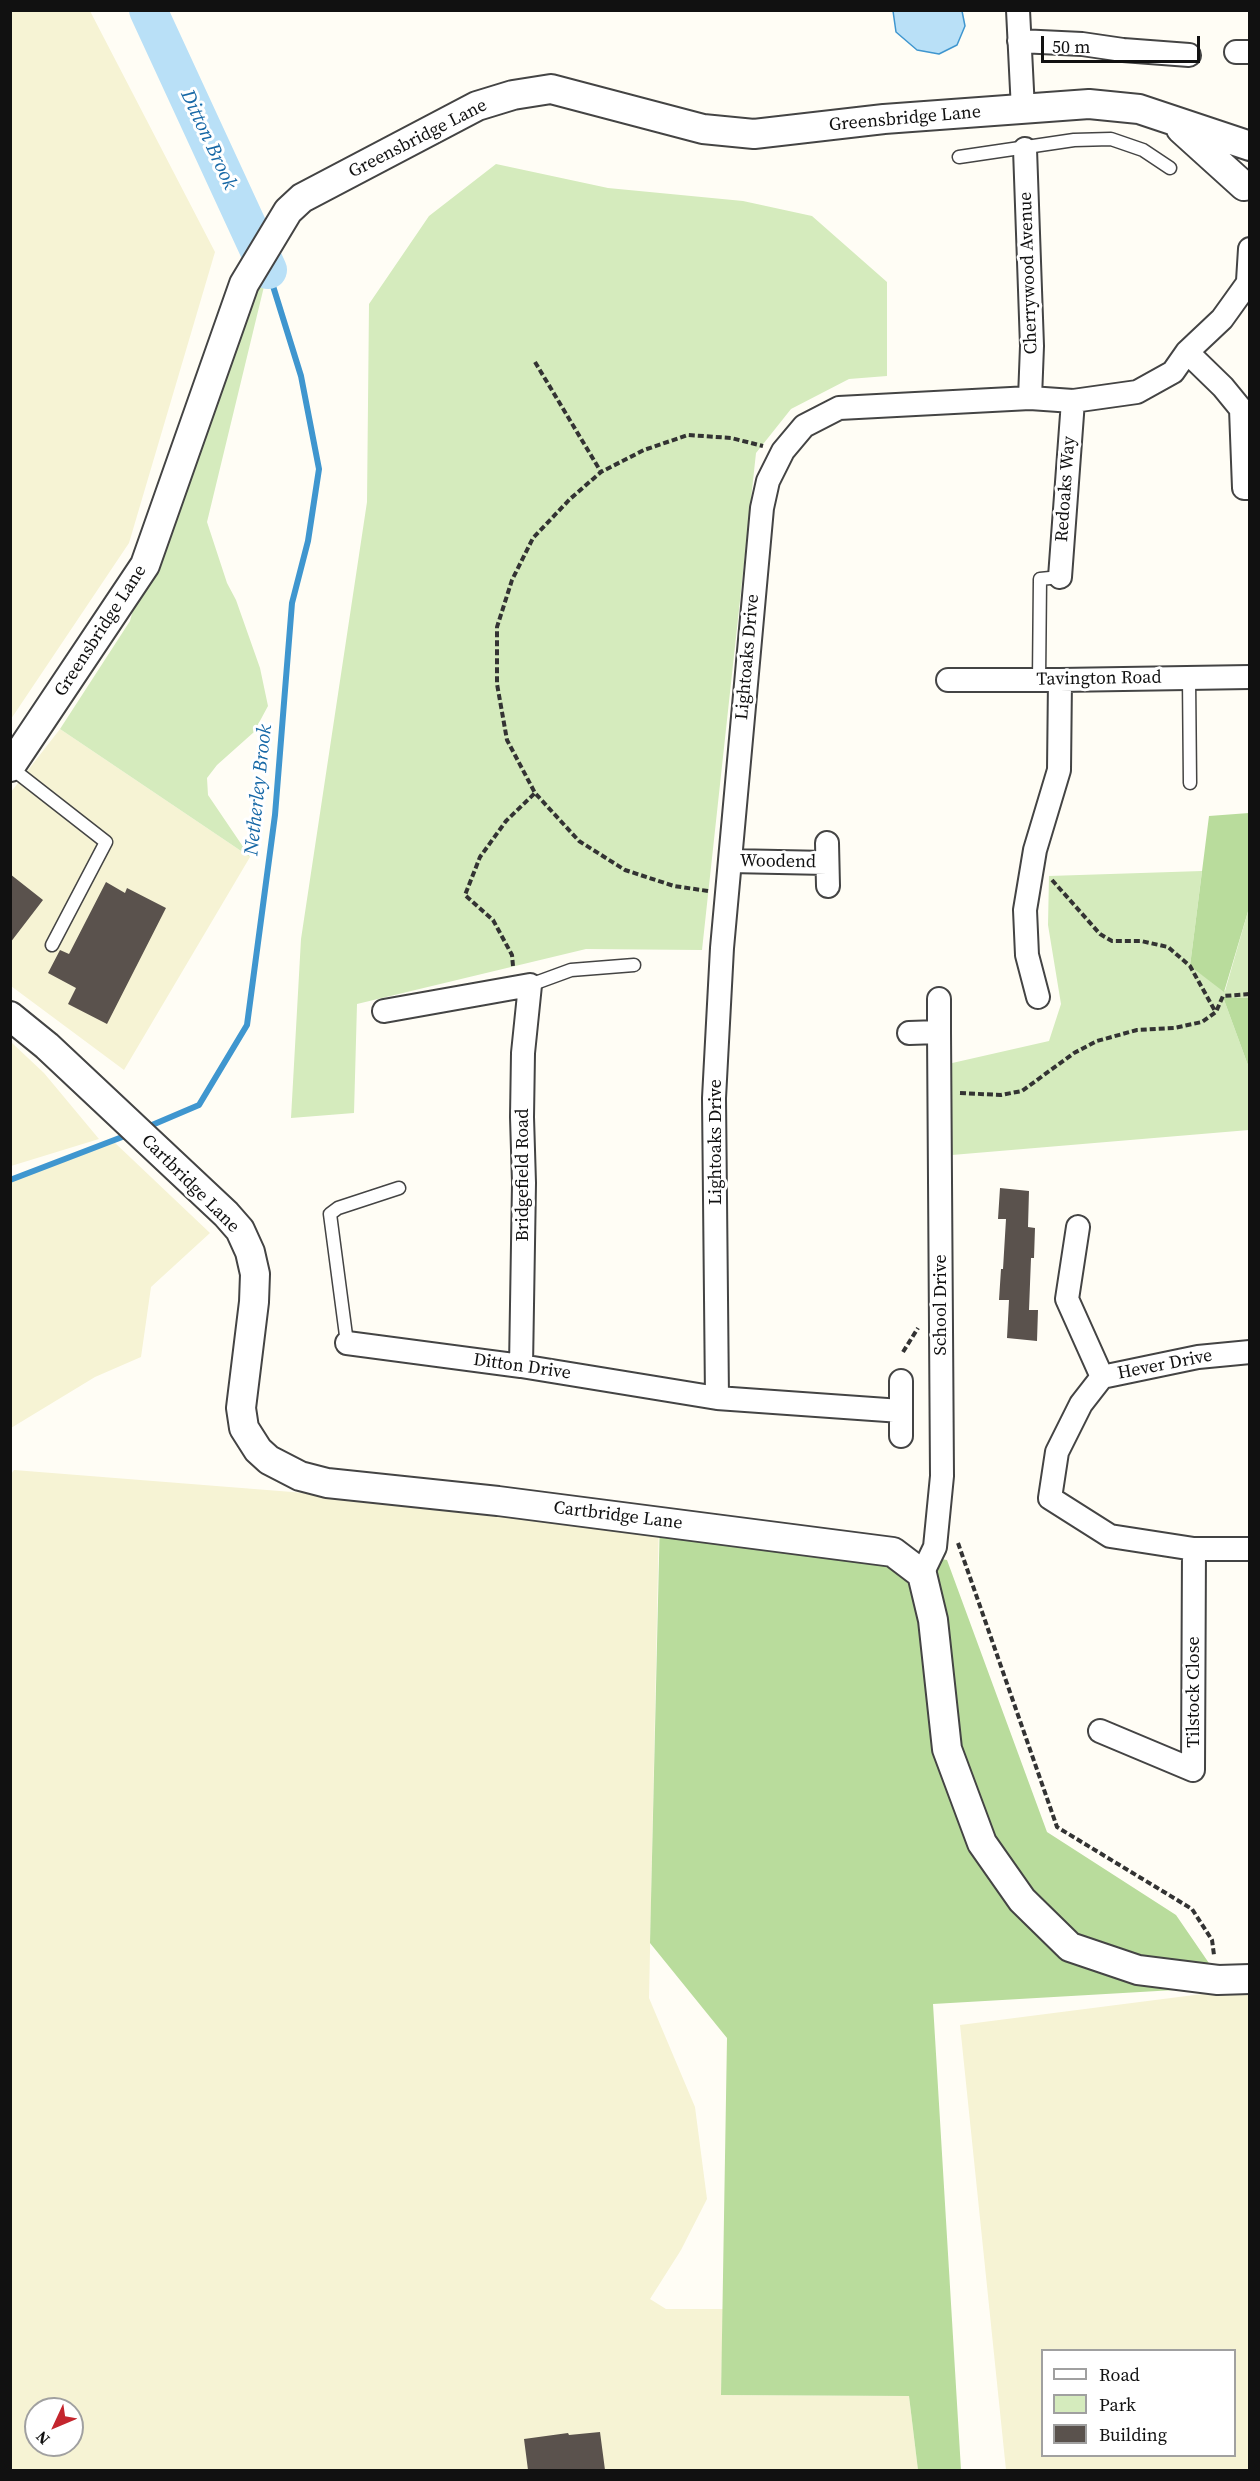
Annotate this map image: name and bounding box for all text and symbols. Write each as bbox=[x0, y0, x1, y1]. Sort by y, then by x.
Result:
scale bar bbox=[1044, 24, 1203, 62]
text: 50 m bbox=[1052, 34, 1090, 59]
water label: Ditton Brook bbox=[174, 86, 242, 194]
street label: Greensbridge Lane bbox=[345, 95, 491, 183]
street label: Greensbridge Lane bbox=[828, 102, 982, 136]
street label: Cherrywood Avenue bbox=[1015, 191, 1043, 355]
street label: Redoaks Way bbox=[1052, 435, 1080, 543]
street label: Greensbridge Lane bbox=[50, 561, 152, 701]
street label: Lightoaks Drive bbox=[732, 593, 764, 721]
street label: Tavington Road bbox=[1036, 667, 1162, 691]
water label: Netherley Brook bbox=[240, 723, 278, 857]
street label: Woodend bbox=[740, 851, 816, 873]
street label: Lightoaks Drive bbox=[705, 1079, 727, 1205]
street label: Bridgefield Road bbox=[512, 1109, 534, 1241]
street label: Cartbridge Lane bbox=[136, 1130, 244, 1238]
street label: School Drive bbox=[930, 1254, 952, 1356]
street label: Hever Drive bbox=[1116, 1345, 1214, 1385]
street label: Ditton Drive bbox=[472, 1349, 572, 1385]
street label: Cartbridge Lane bbox=[552, 1497, 684, 1535]
street label: Tilstock Close bbox=[1183, 1636, 1205, 1748]
legend bbox=[1041, 2349, 1236, 2457]
text: Road bbox=[1099, 2362, 1140, 2387]
text: Park bbox=[1099, 2392, 1136, 2417]
north arrow bbox=[24, 2397, 84, 2457]
text: Building bbox=[1099, 2422, 1167, 2447]
text: N bbox=[31, 2426, 54, 2450]

